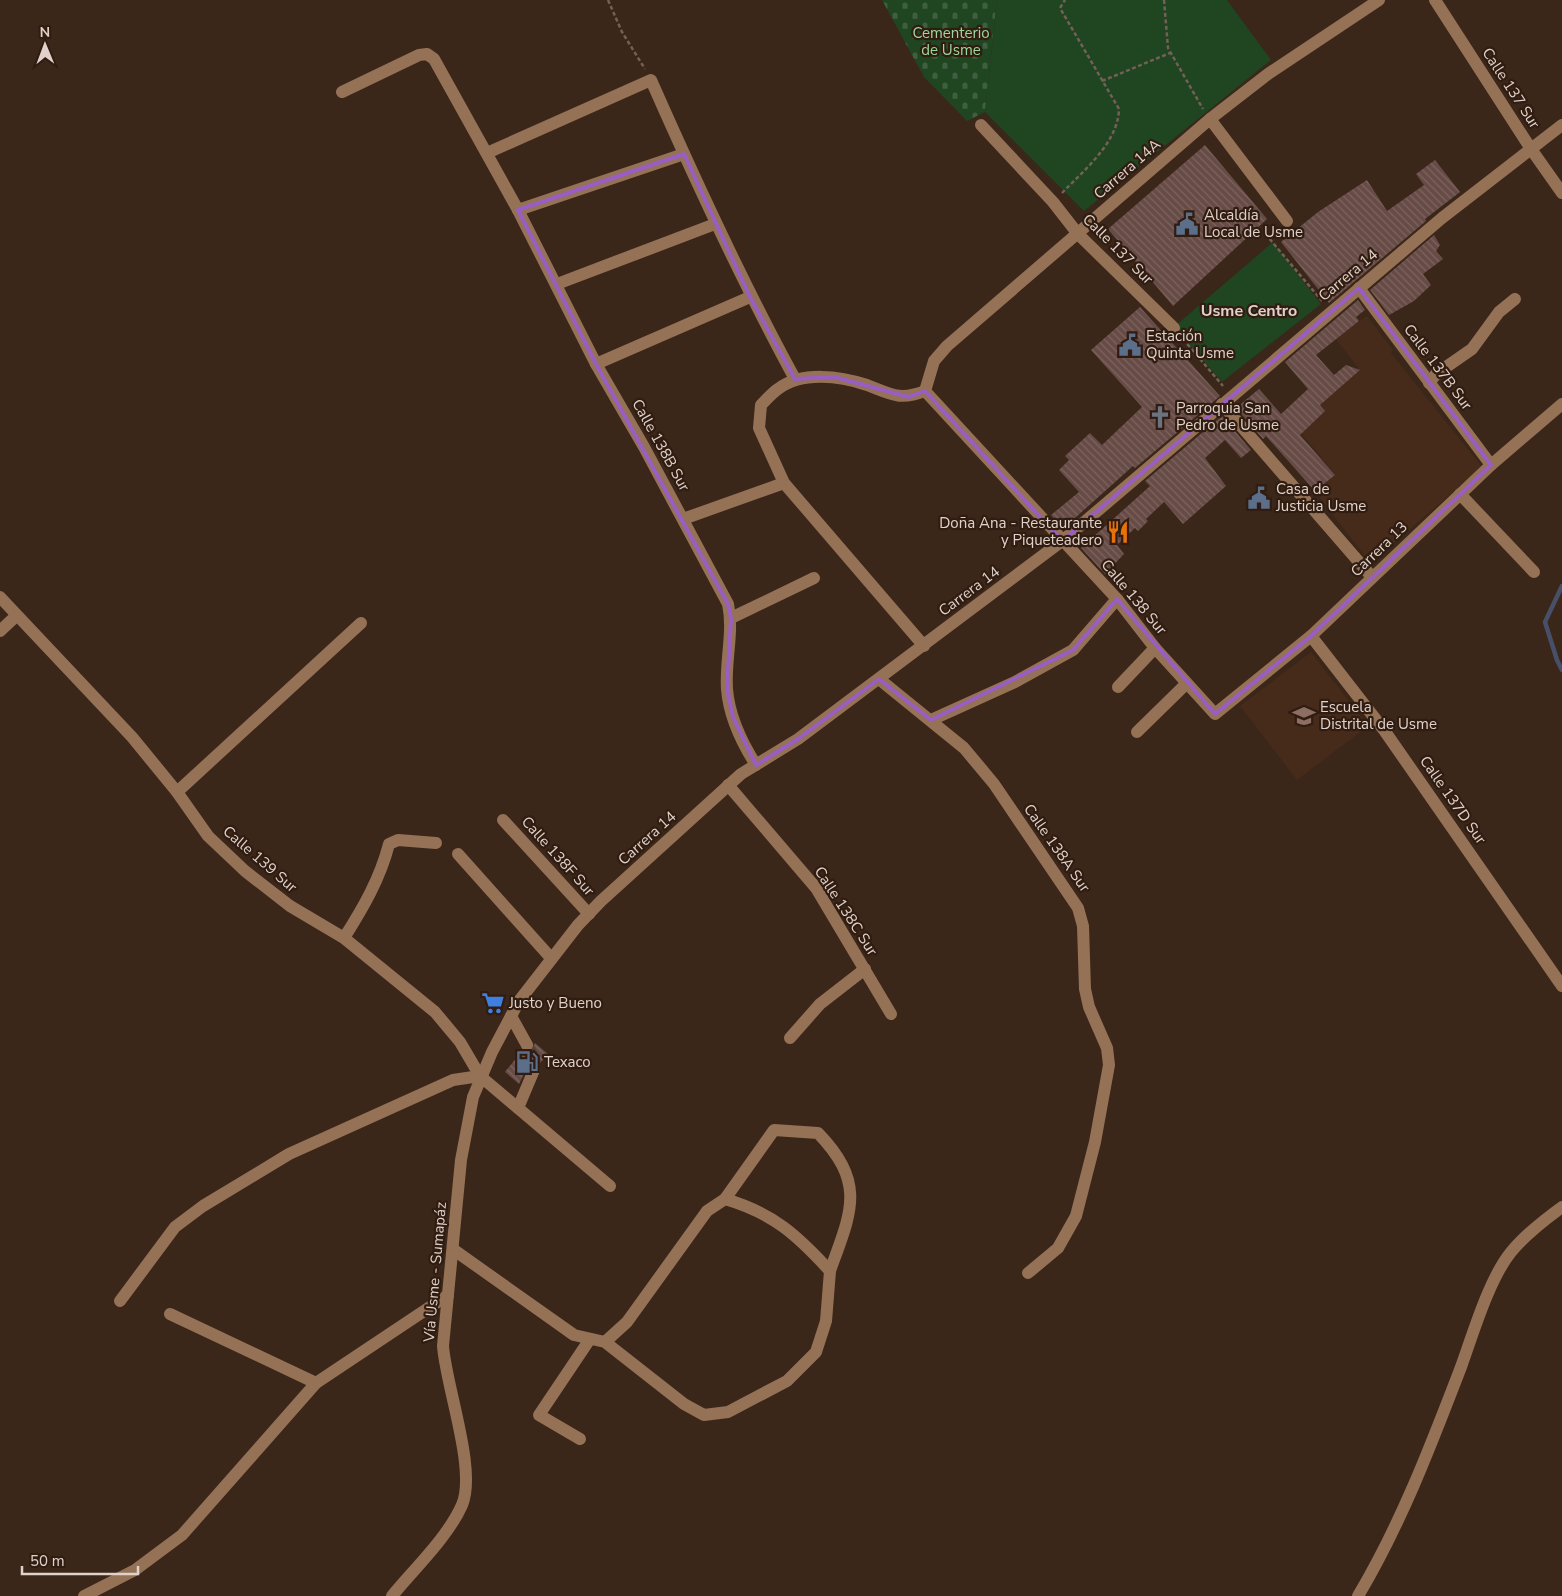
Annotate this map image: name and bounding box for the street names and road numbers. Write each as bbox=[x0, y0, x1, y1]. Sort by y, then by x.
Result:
street label: Calle 137 Sur bbox=[1477, 44, 1545, 133]
street label: Carrera 14A bbox=[1089, 134, 1165, 204]
street label: Calle 137 Sur bbox=[1078, 209, 1158, 289]
street label: Carrera 14 bbox=[1314, 244, 1382, 306]
street label: Calle 137B Sur bbox=[1399, 320, 1477, 414]
street label: Calle 138B Sur bbox=[627, 395, 695, 495]
street label: Carrera 13 bbox=[1346, 517, 1412, 581]
street label: Calle 138 Sur bbox=[1097, 555, 1172, 639]
street label: Carrera 14 bbox=[934, 561, 1004, 621]
street label: Calle 137D Sur bbox=[1415, 752, 1491, 849]
street label: Calle 138A Sur bbox=[1019, 800, 1095, 897]
street label: Carrera 14 bbox=[614, 807, 680, 869]
street label: Calle 138F Sur bbox=[517, 812, 599, 901]
street label: Calle 139 Sur bbox=[219, 821, 302, 897]
street label: Calle 138C Sur bbox=[810, 863, 883, 960]
street label: Vía Usme - Sumapáz bbox=[419, 1201, 451, 1344]

